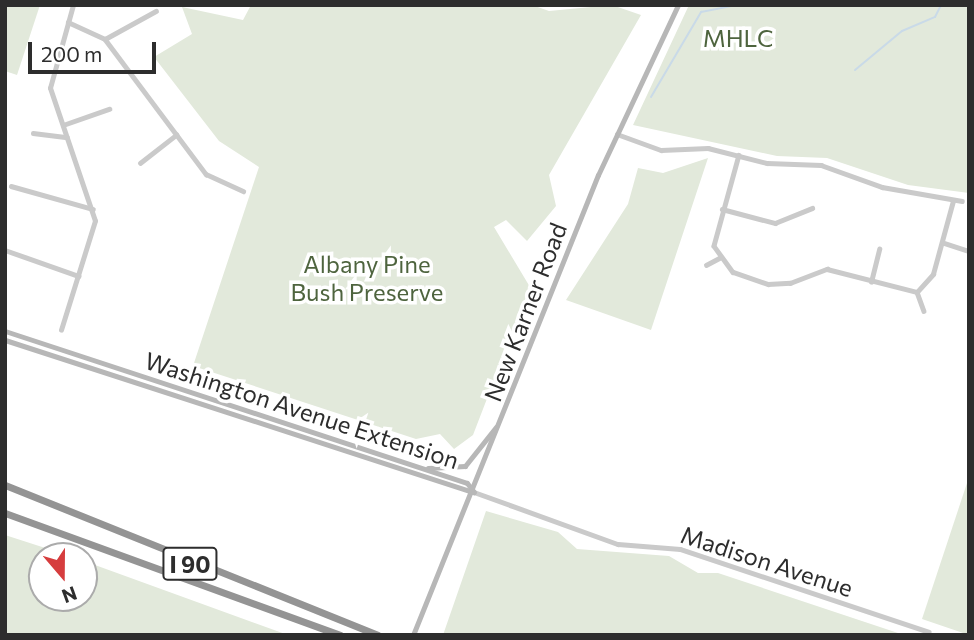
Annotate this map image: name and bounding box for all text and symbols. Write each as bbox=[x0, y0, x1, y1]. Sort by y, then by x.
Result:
park label: MHLC bbox=[703, 24, 773, 52]
scale bar bbox=[32, 28, 159, 72]
text: 200 m bbox=[41, 41, 102, 66]
street label: New Karner Road bbox=[478, 219, 572, 405]
park label: Albany Pine Bush Preserve bbox=[291, 250, 443, 306]
street label: Washington Avenue Extension bbox=[141, 346, 463, 474]
street label: Madison Avenue bbox=[677, 520, 857, 602]
north arrow bbox=[28, 542, 98, 612]
road number: I 90 bbox=[162, 544, 218, 584]
text: N bbox=[59, 582, 80, 609]

